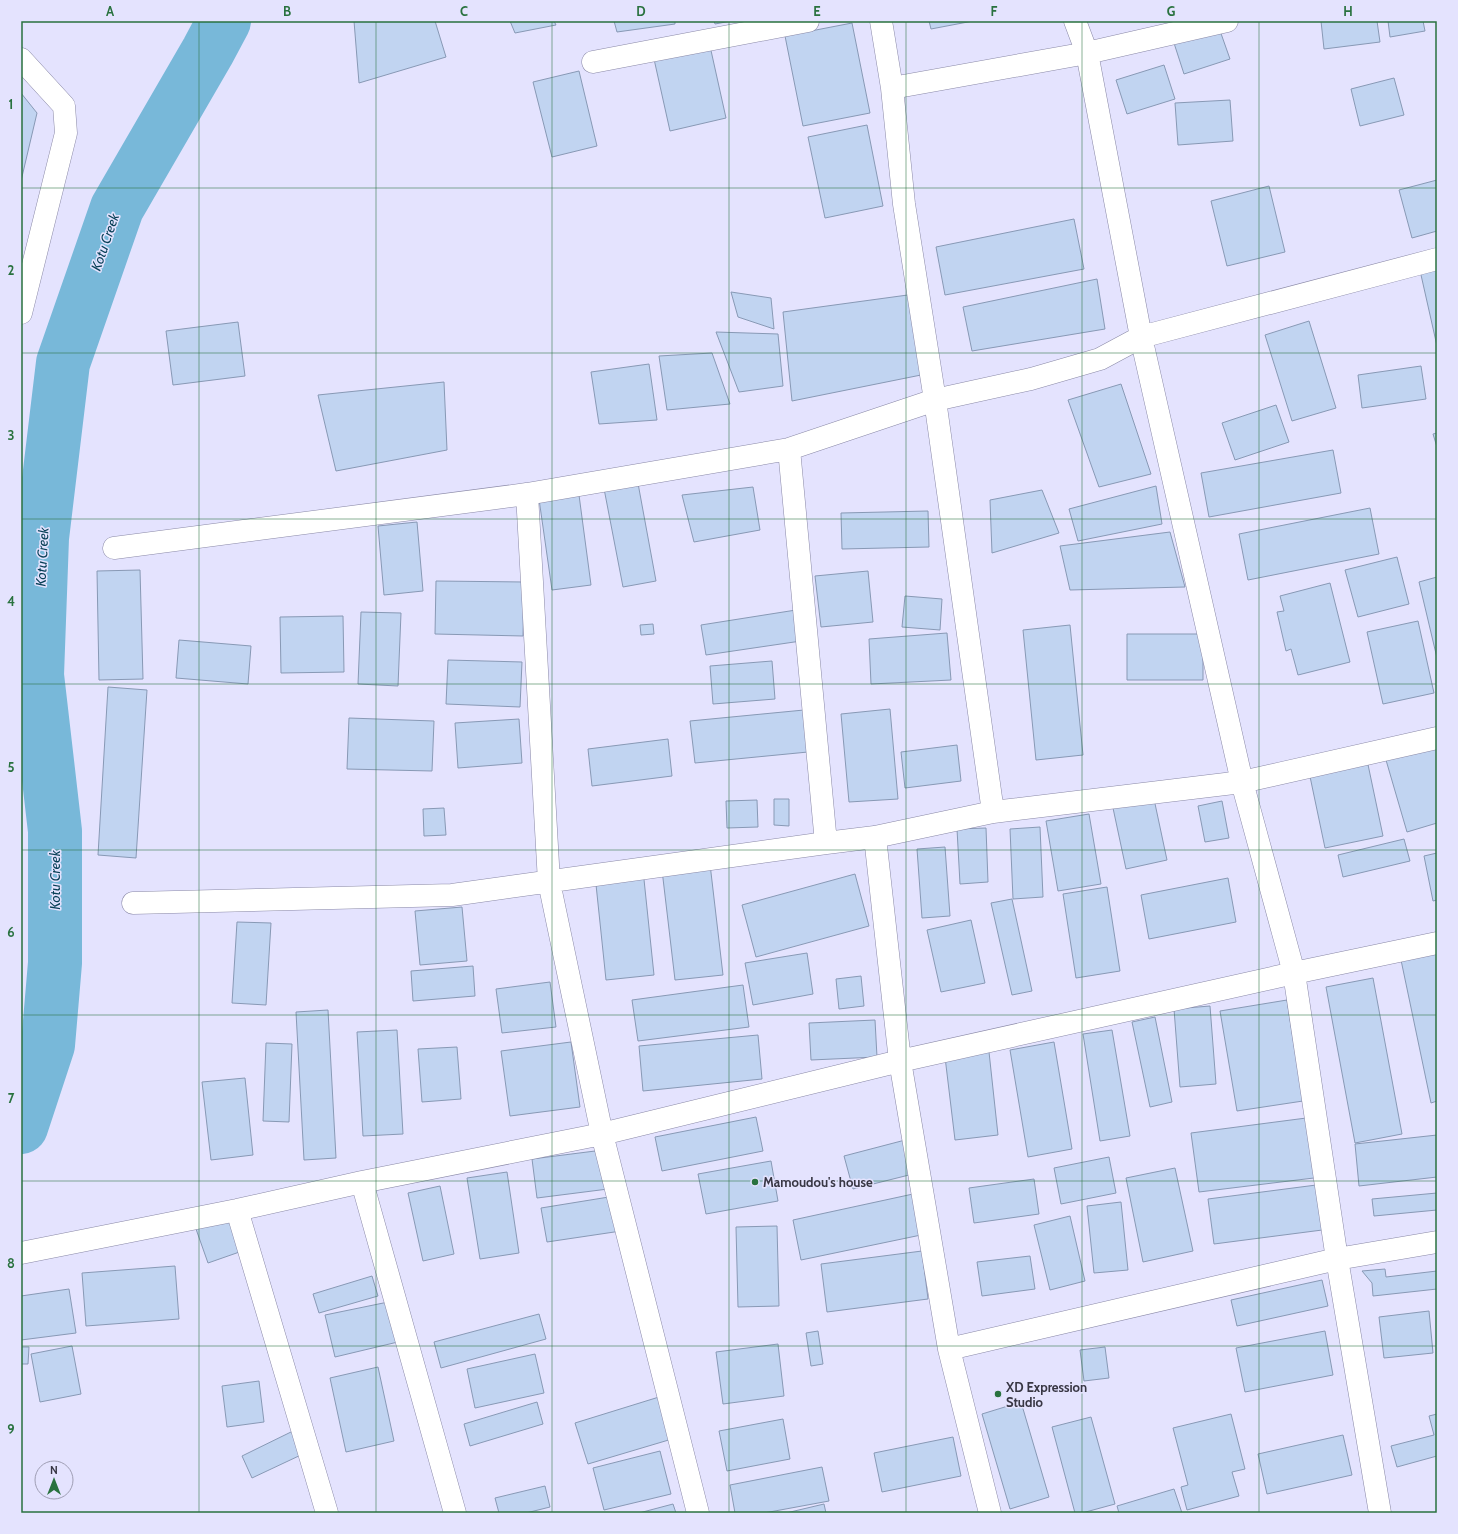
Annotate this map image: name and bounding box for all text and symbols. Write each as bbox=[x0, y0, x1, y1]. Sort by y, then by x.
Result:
text: A bbox=[106, 3, 115, 19]
text: B bbox=[283, 3, 291, 19]
text: C bbox=[460, 3, 468, 19]
text: D bbox=[636, 3, 646, 19]
text: E bbox=[813, 3, 821, 19]
text: F bbox=[991, 3, 998, 19]
text: G bbox=[1167, 3, 1176, 19]
text: H bbox=[1343, 3, 1353, 19]
text: 1 bbox=[9, 96, 13, 112]
water label: Kotu Creek bbox=[87, 210, 123, 273]
text: 2 bbox=[8, 262, 15, 278]
text: 3 bbox=[7, 427, 15, 443]
water label: Kotu Creek bbox=[31, 526, 53, 587]
text: 4 bbox=[7, 593, 15, 609]
text: 5 bbox=[8, 759, 15, 775]
water label: Kotu Creek bbox=[46, 849, 64, 910]
text: 6 bbox=[7, 924, 15, 940]
text: 7 bbox=[8, 1090, 15, 1106]
place label: Mamoudou's house bbox=[763, 1174, 873, 1190]
marker: Mamoudou's house bbox=[750, 1177, 760, 1187]
text: 8 bbox=[7, 1255, 15, 1271]
place label: XD Expression Studio bbox=[1005, 1379, 1087, 1410]
marker: XD Expression Studio bbox=[993, 1389, 1003, 1399]
text: 9 bbox=[7, 1421, 15, 1437]
north arrow bbox=[34, 1460, 74, 1500]
text: N bbox=[50, 1463, 58, 1477]

